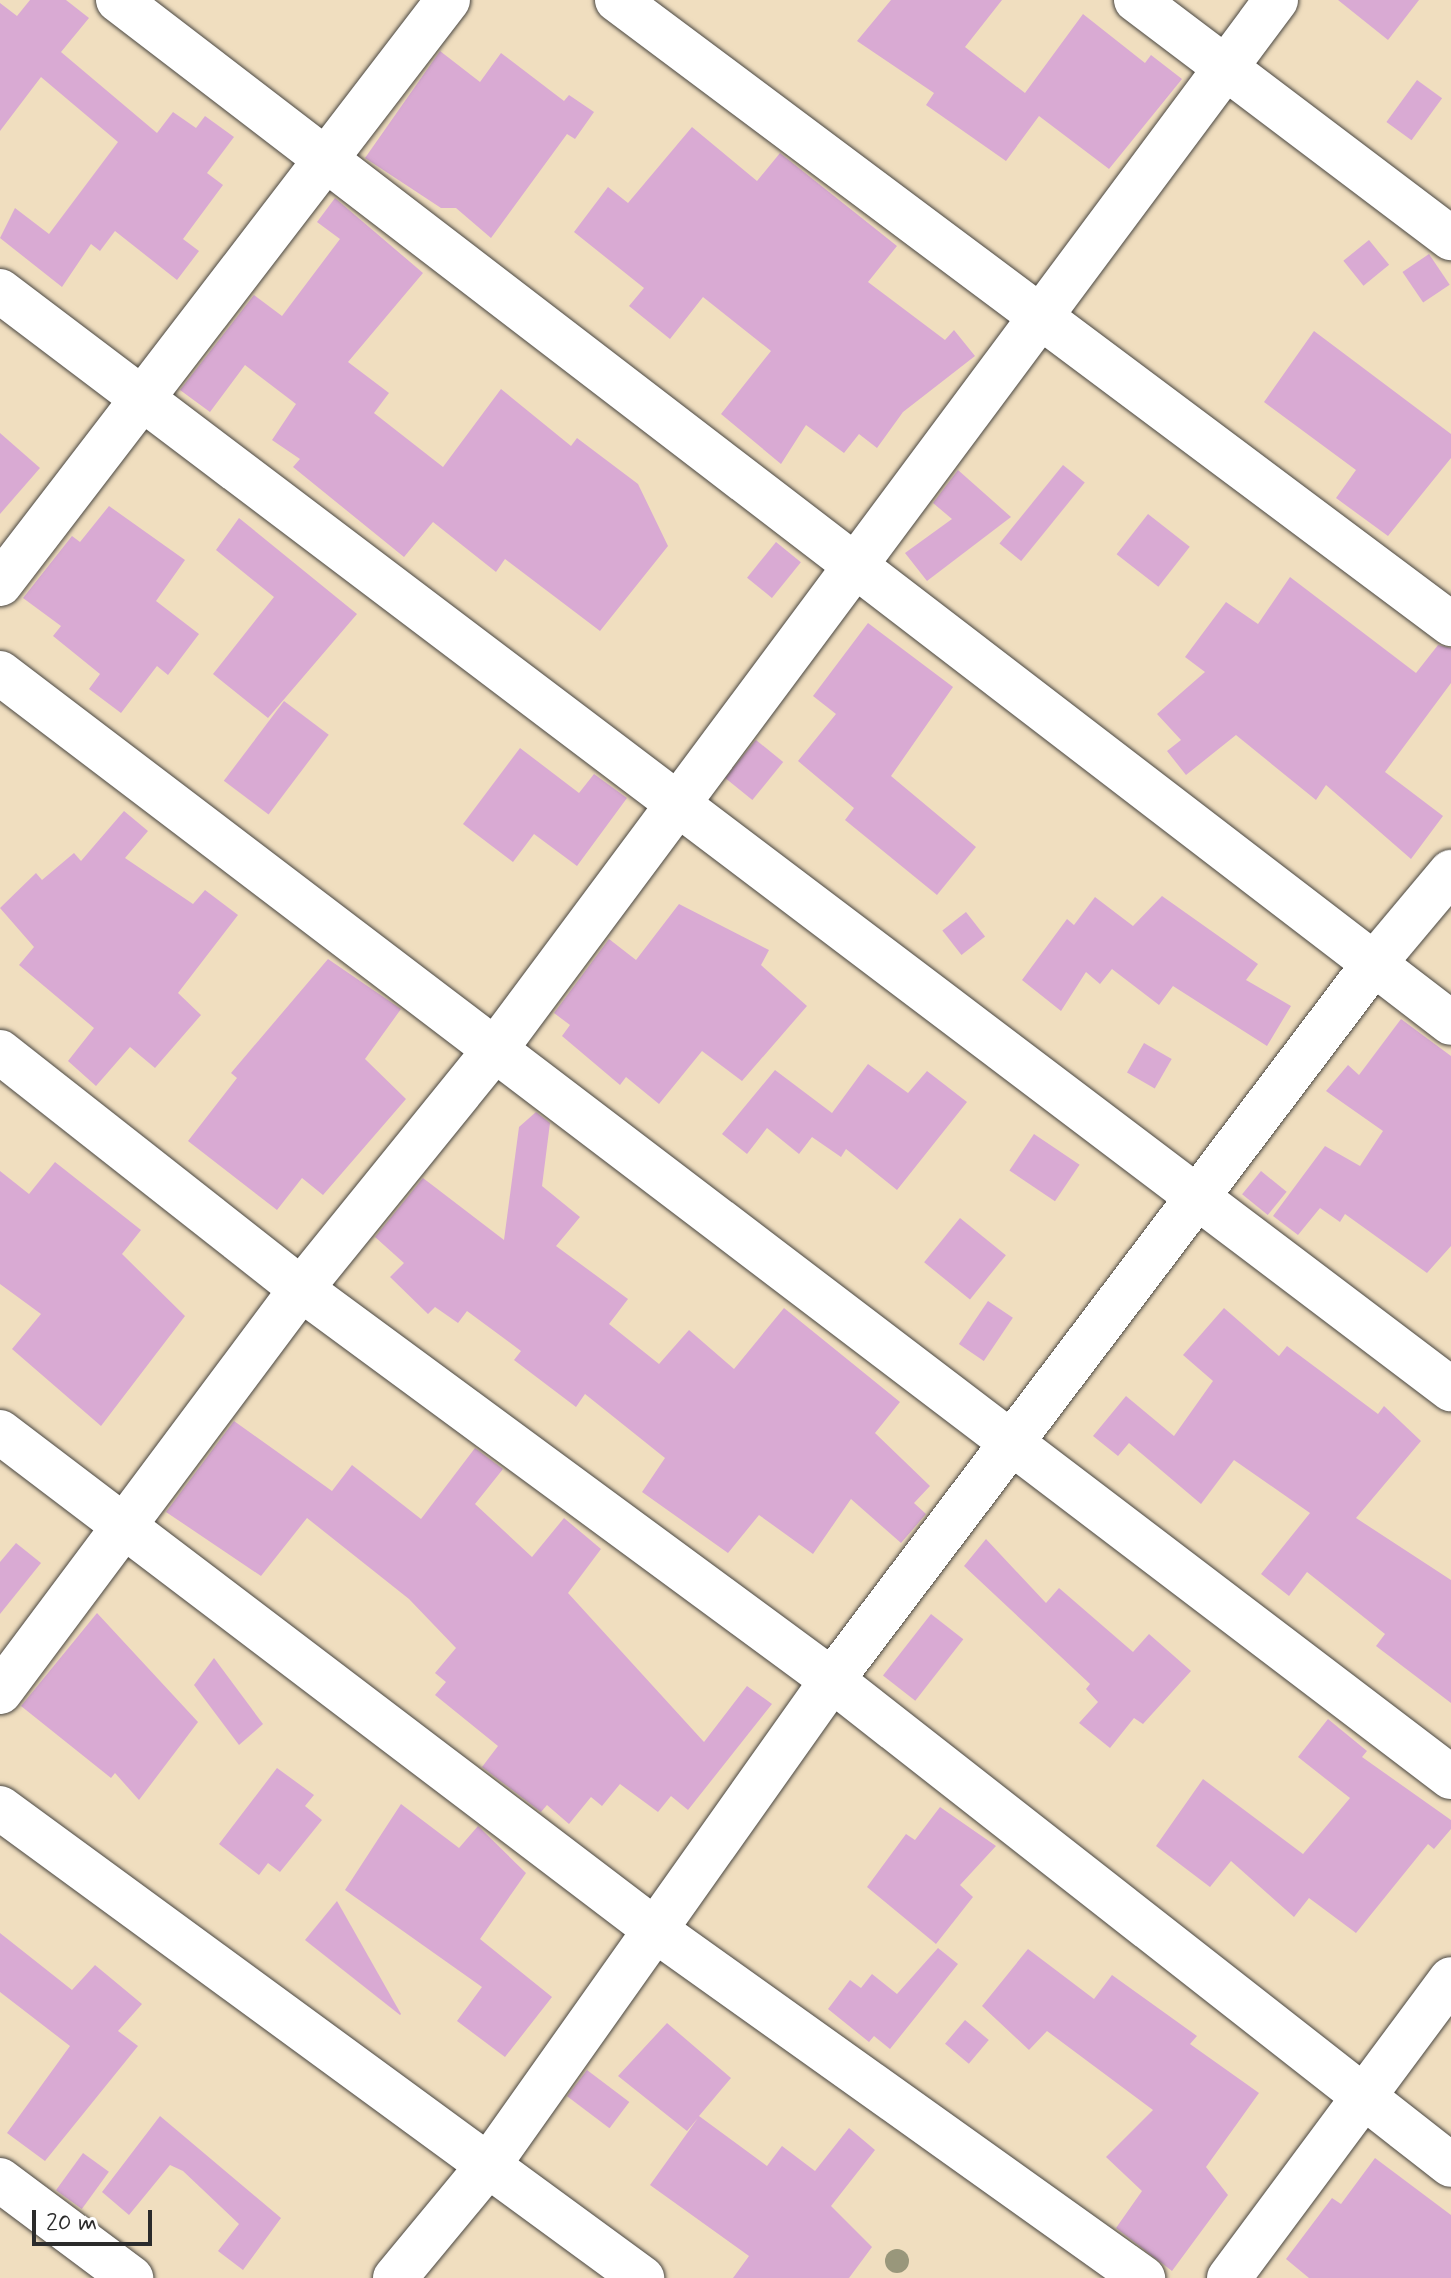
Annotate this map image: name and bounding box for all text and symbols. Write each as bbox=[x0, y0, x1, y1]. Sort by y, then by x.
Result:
scale bar bbox=[36, 2194, 156, 2244]
text: 20 m bbox=[46, 2208, 97, 2239]

